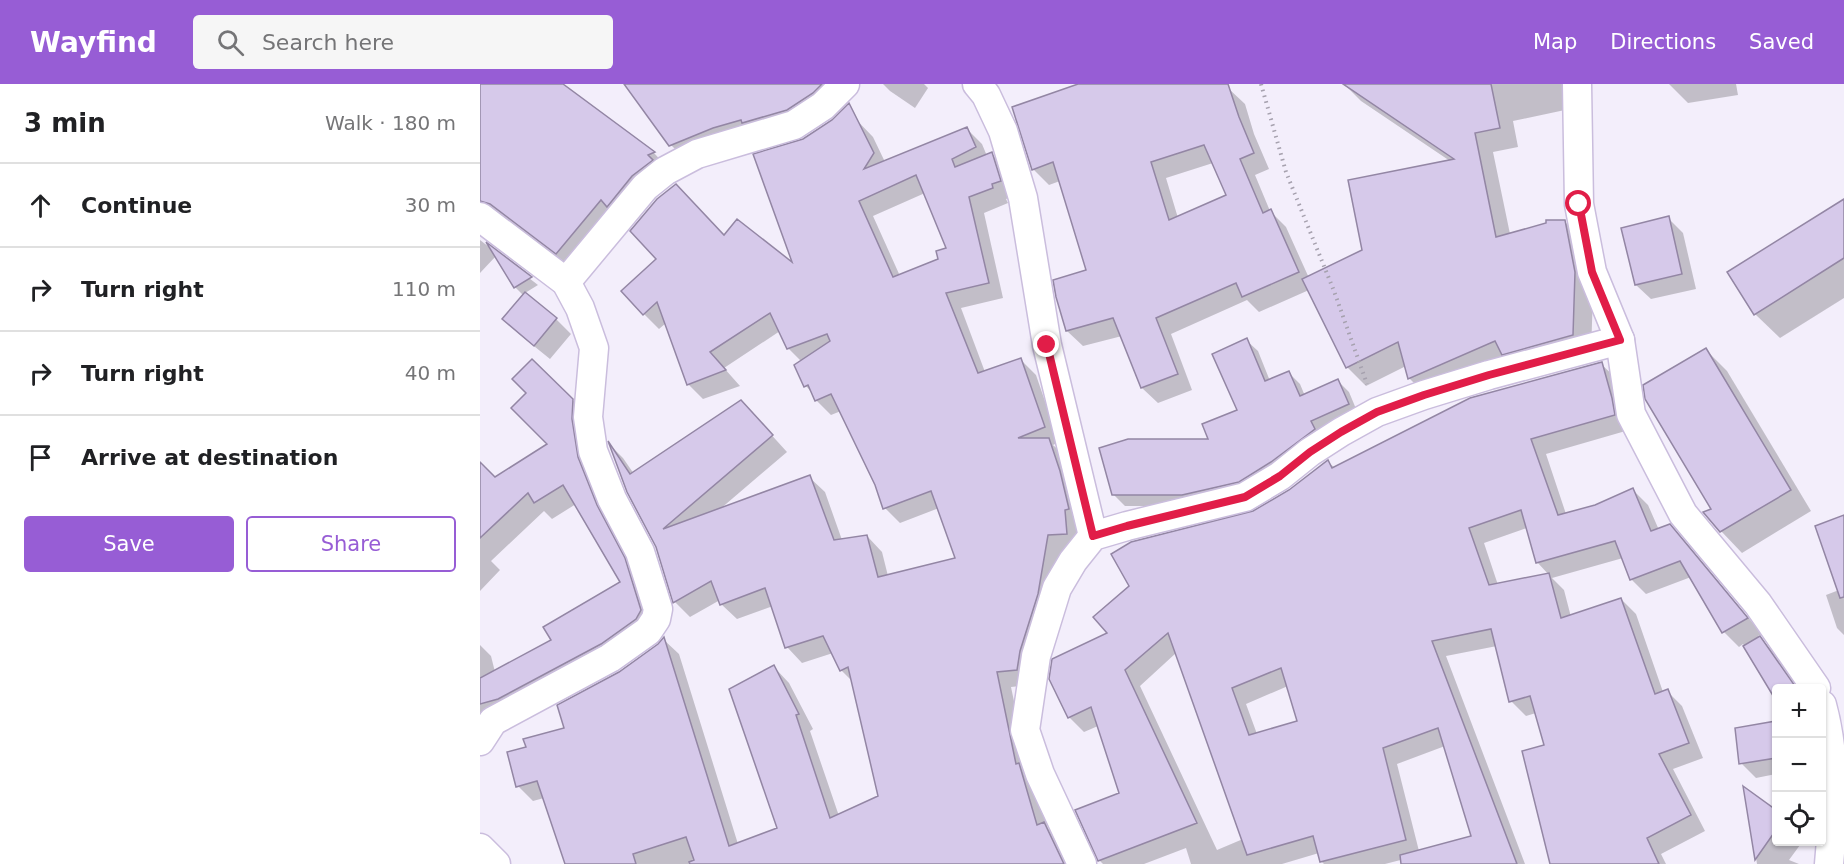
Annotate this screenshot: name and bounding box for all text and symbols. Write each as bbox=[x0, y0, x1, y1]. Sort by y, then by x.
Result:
search box bbox=[193, 15, 613, 69]
text: Wayfind bbox=[30, 26, 157, 59]
icon: search bbox=[214, 26, 247, 59]
text: Search here bbox=[262, 30, 394, 55]
text: Map bbox=[1533, 30, 1577, 54]
text: Directions bbox=[1610, 30, 1716, 54]
text: Saved bbox=[1749, 30, 1814, 54]
text: 3 min bbox=[24, 108, 106, 138]
text: Walk · 180 m bbox=[325, 111, 456, 135]
icon: ahead bbox=[24, 189, 57, 222]
route start bbox=[1565, 190, 1591, 216]
text: Continue bbox=[81, 193, 192, 218]
text: 30 m bbox=[405, 193, 456, 217]
icon: right bbox=[24, 273, 57, 306]
text: Turn right bbox=[81, 277, 204, 302]
text: 110 m bbox=[392, 277, 456, 301]
route end bbox=[1033, 331, 1059, 357]
icon: right bbox=[24, 357, 57, 390]
text: Turn right bbox=[81, 361, 204, 386]
text: 40 m bbox=[405, 361, 456, 385]
icon: arrive bbox=[24, 441, 57, 474]
text: Arrive at destination bbox=[81, 445, 338, 470]
button: Save bbox=[24, 516, 234, 572]
button: Share bbox=[246, 516, 456, 572]
map controls bbox=[1772, 684, 1826, 846]
button: + bbox=[1772, 684, 1826, 738]
button: − bbox=[1772, 738, 1826, 792]
button: locate bbox=[1772, 792, 1826, 846]

